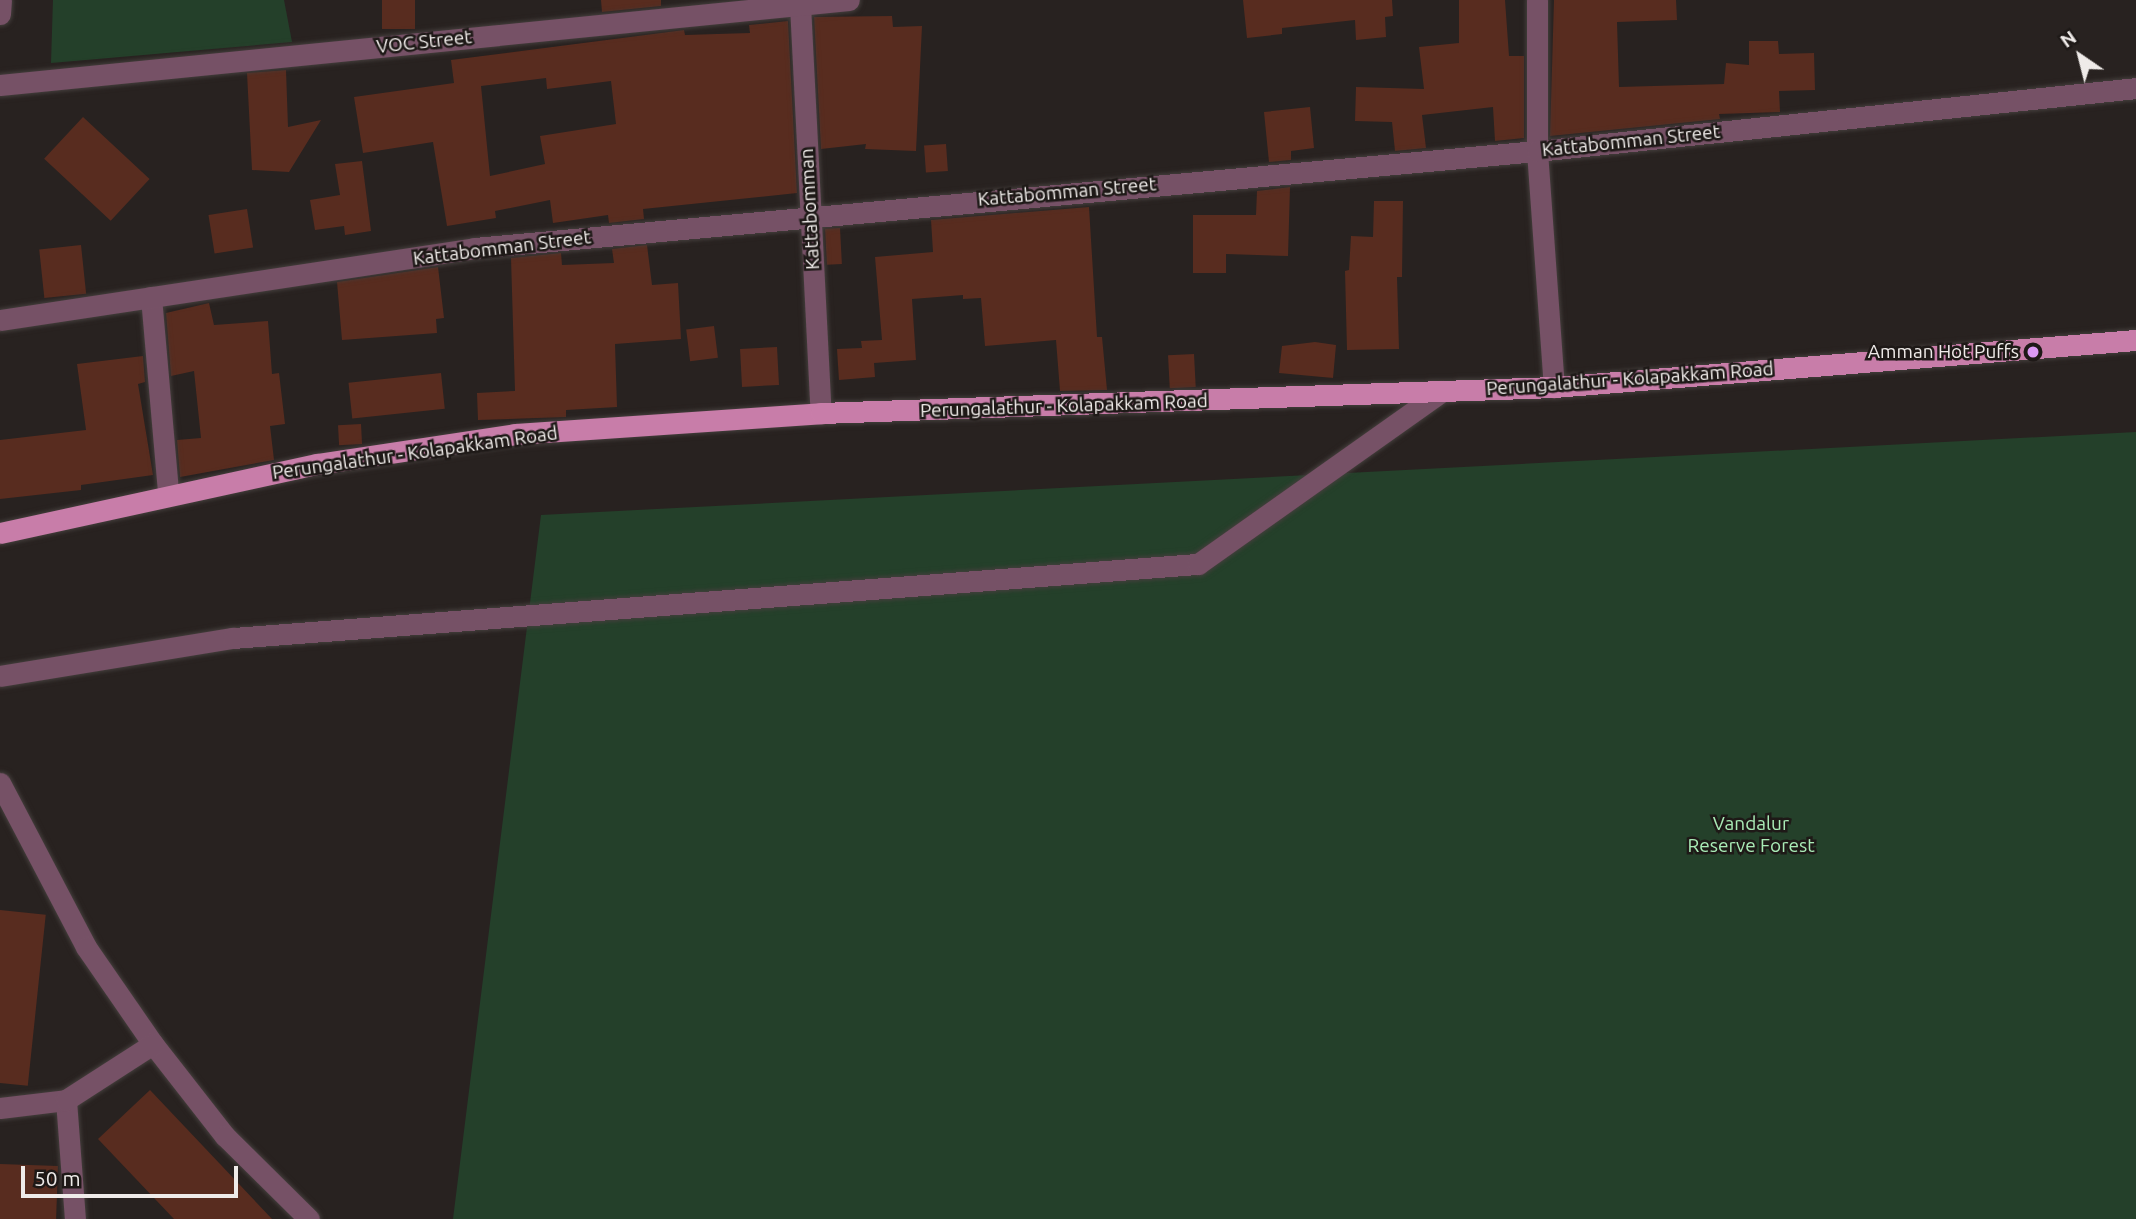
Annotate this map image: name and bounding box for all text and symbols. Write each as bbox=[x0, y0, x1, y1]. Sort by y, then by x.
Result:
north arrow bbox=[2045, 21, 2115, 91]
street label: VOC Street bbox=[375, 26, 473, 58]
text: N bbox=[2056, 26, 2080, 52]
street label: Kattabomman Street bbox=[1541, 120, 1721, 162]
street label: Kattabomman bbox=[795, 148, 825, 270]
street label: Kattabomman Street bbox=[977, 173, 1157, 211]
street label: Kattabomman Street bbox=[412, 226, 592, 270]
place label: Amman Hot Puffs bbox=[1868, 341, 2019, 363]
marker: Amman Hot Puffs bbox=[2025, 344, 2041, 360]
street label: Perungalathur - Kolapakkam Road bbox=[1486, 358, 1774, 400]
street label: Perungalathur - Kolapakkam Road bbox=[920, 390, 1208, 422]
street label: Perungalathur - Kolapakkam Road bbox=[271, 422, 559, 484]
park label: Vandalur Reserve Forest bbox=[1687, 813, 1815, 857]
scale bar bbox=[24, 1152, 242, 1196]
text: 50 m bbox=[34, 1166, 81, 1190]

